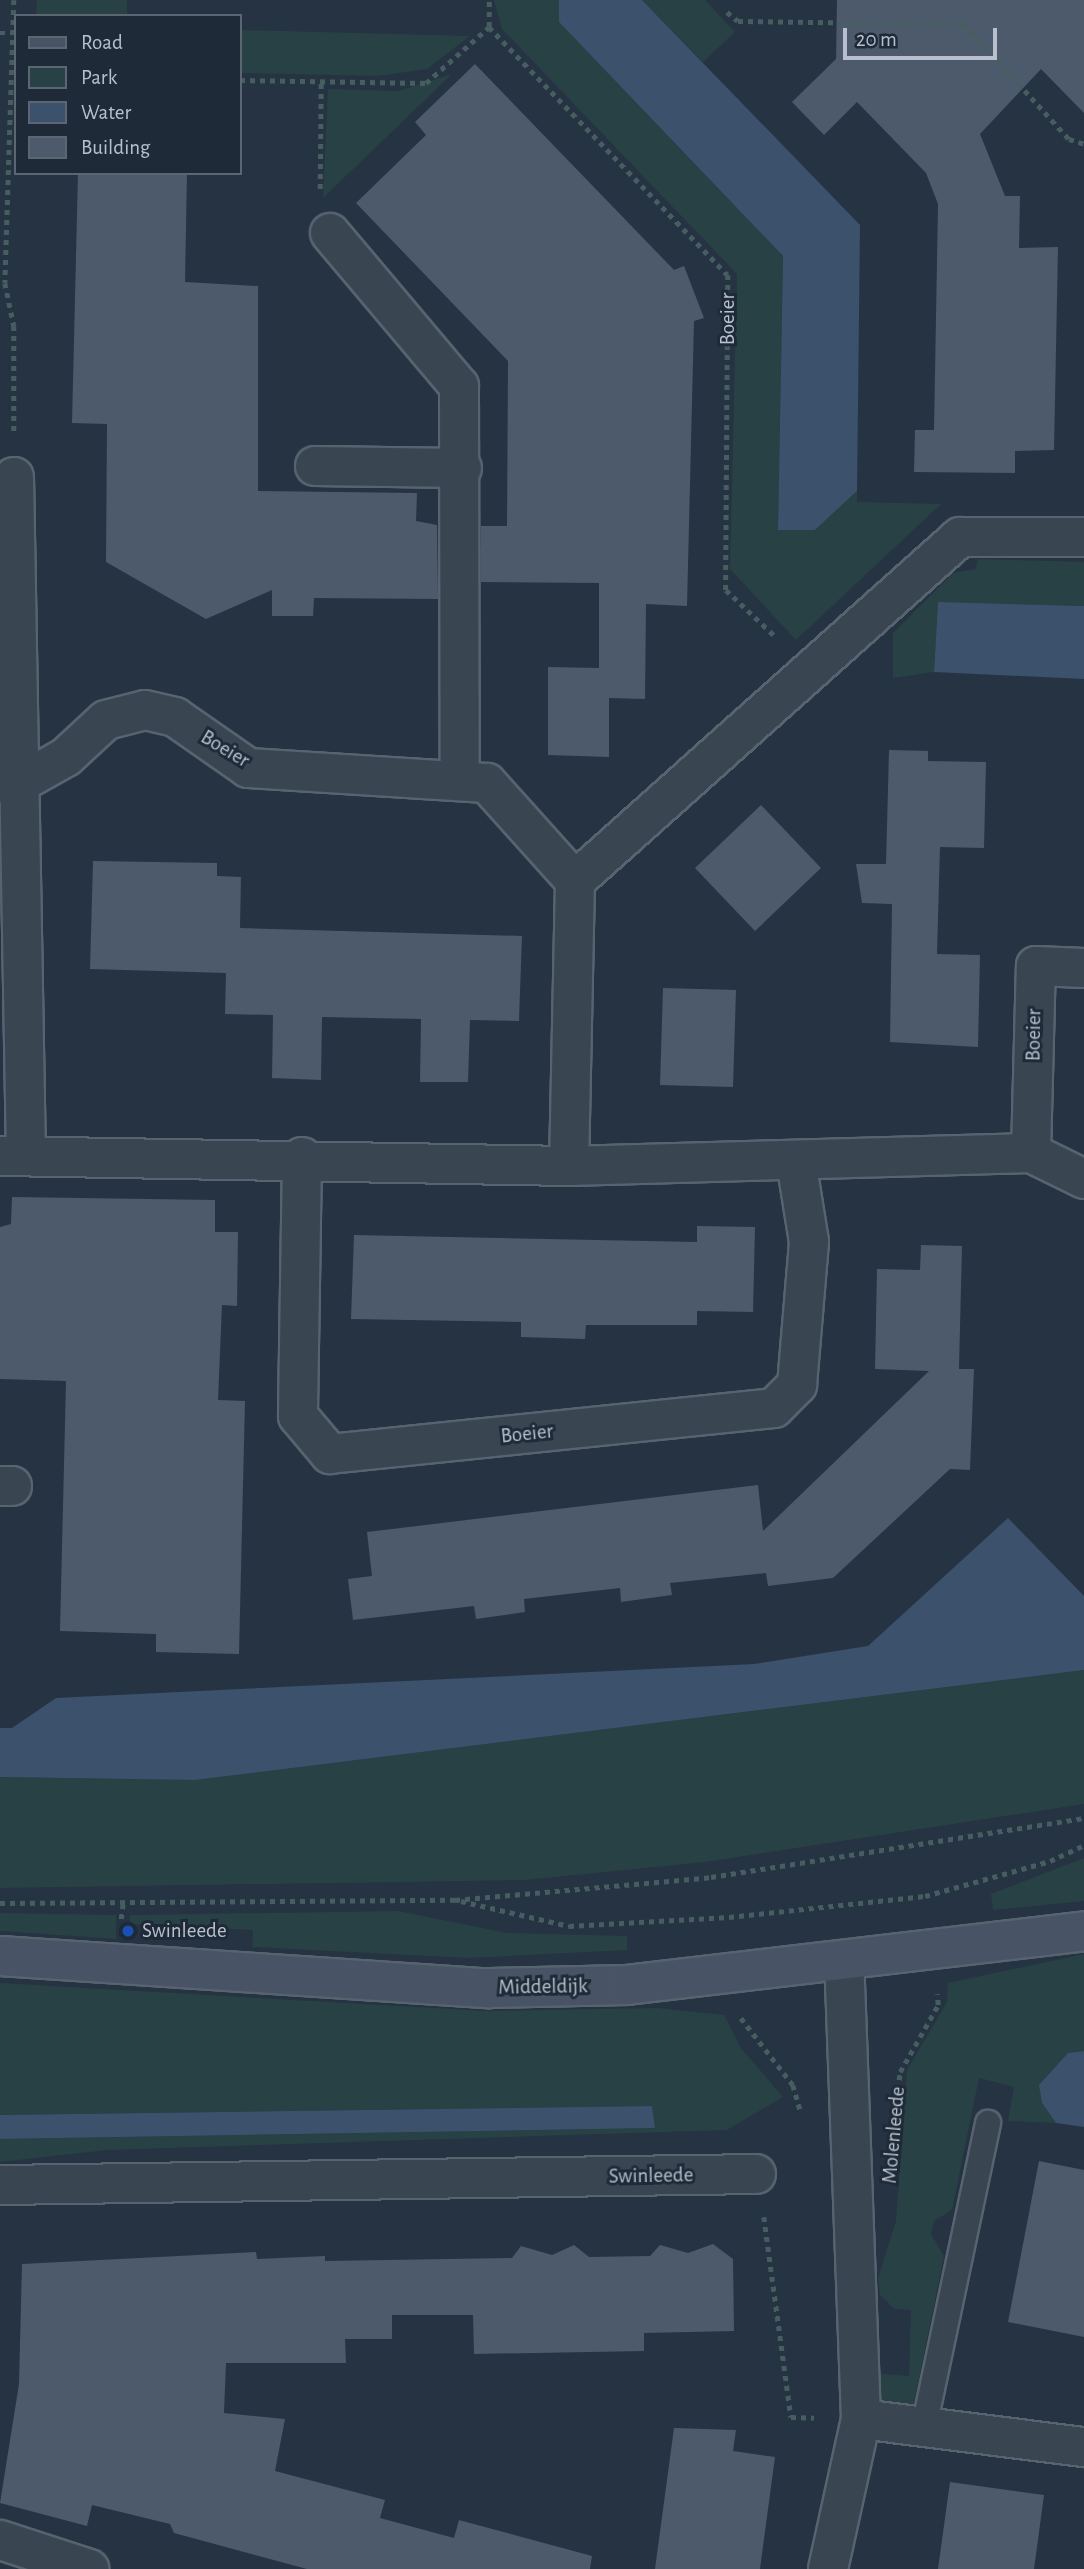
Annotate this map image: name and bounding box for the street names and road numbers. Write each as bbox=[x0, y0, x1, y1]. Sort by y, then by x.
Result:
street label: Boeier bbox=[715, 293, 741, 345]
street label: Boeier bbox=[196, 725, 254, 773]
street label: Boeier bbox=[1021, 1008, 1047, 1062]
street label: Boeier bbox=[500, 1419, 554, 1449]
street label: Middeldijk bbox=[498, 1974, 588, 2000]
street label: Molenleede bbox=[877, 2085, 911, 2185]
street label: Swinleede bbox=[608, 2163, 694, 2189]

